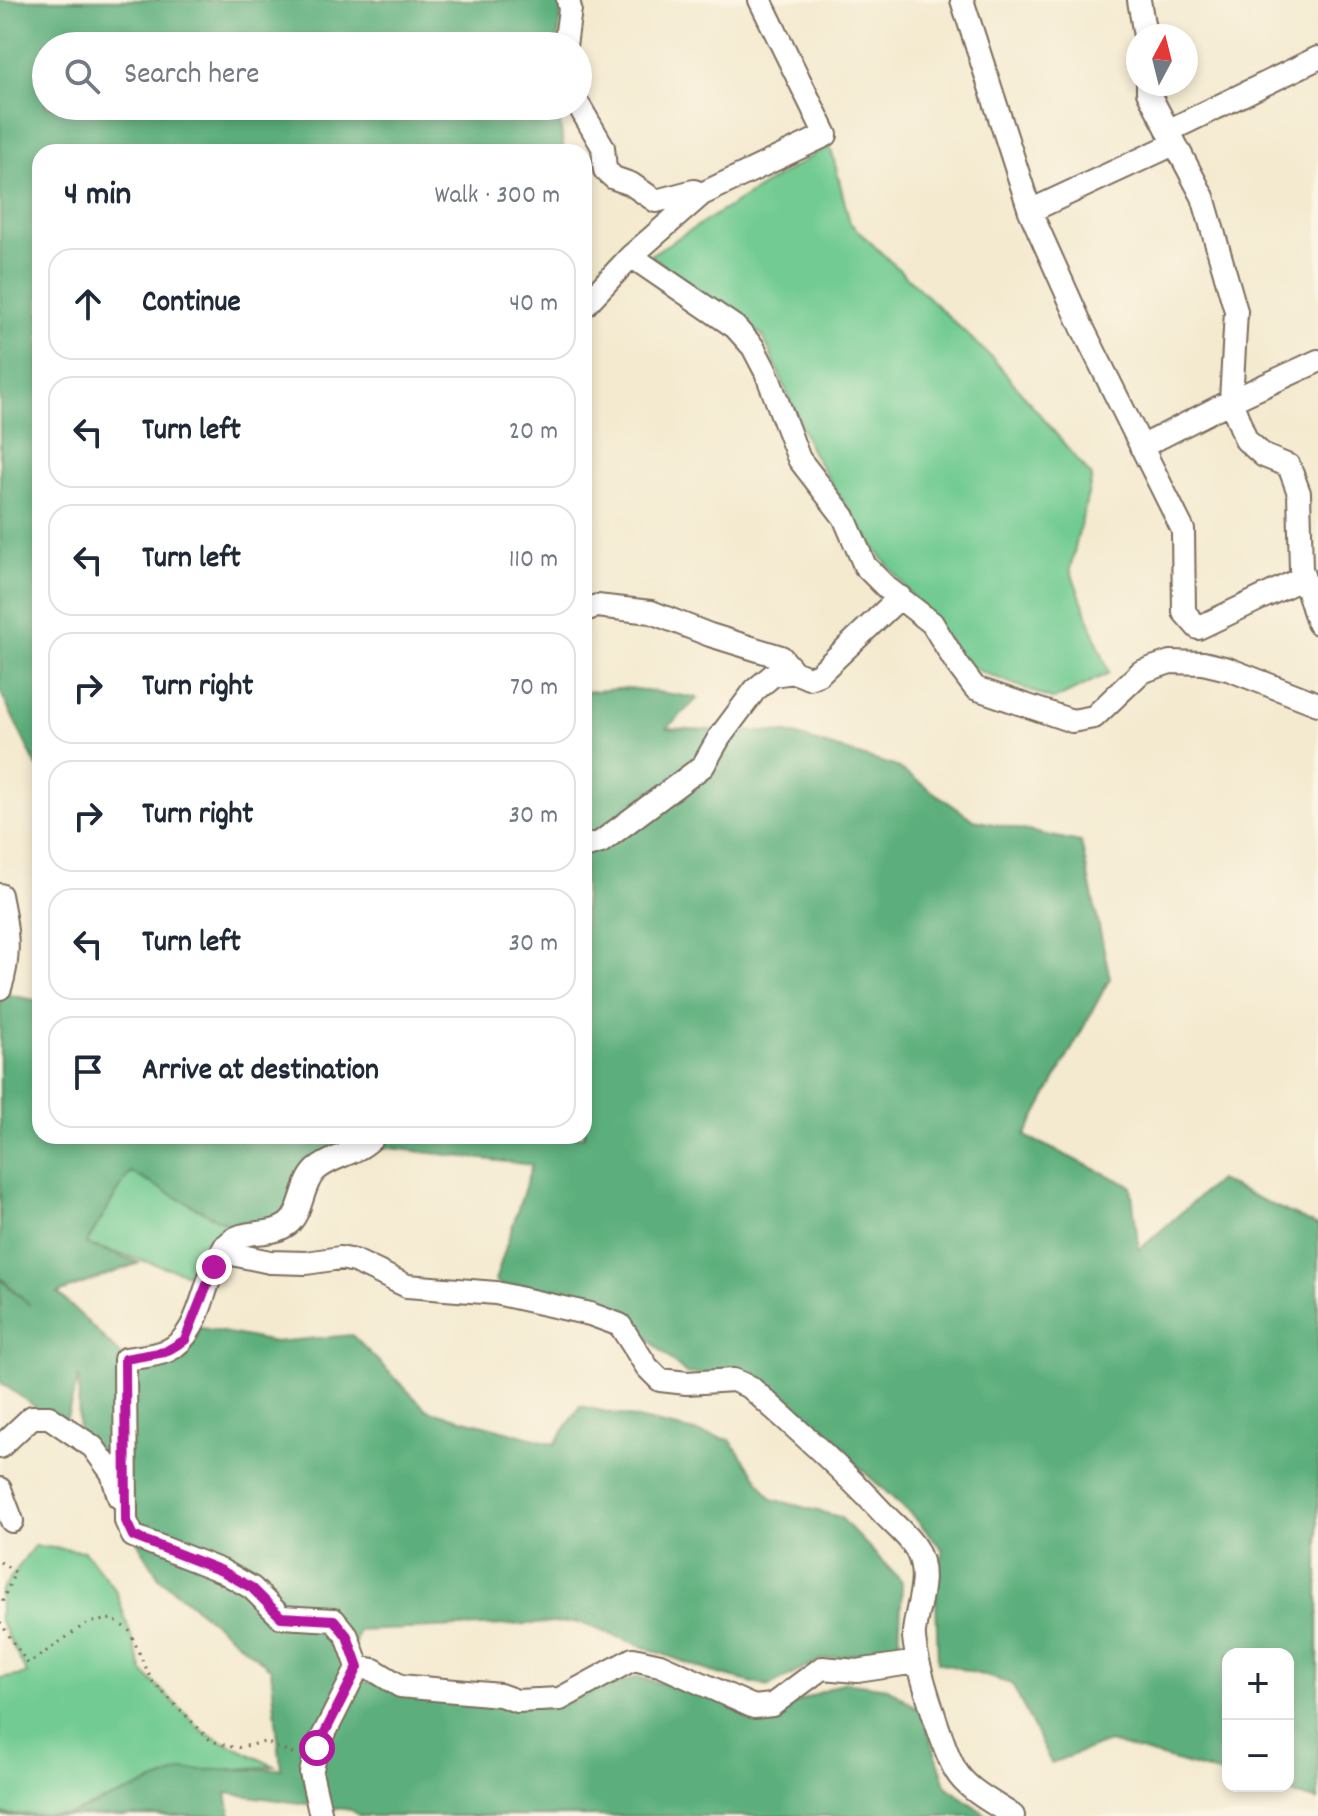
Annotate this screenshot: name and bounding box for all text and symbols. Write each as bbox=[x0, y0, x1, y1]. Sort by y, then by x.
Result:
north arrow bbox=[1126, 24, 1198, 96]
search box bbox=[32, 32, 592, 120]
icon: search bbox=[60, 54, 104, 98]
text: Search here bbox=[124, 55, 260, 98]
text: 4 min bbox=[64, 172, 131, 221]
text: Walk · 300 m bbox=[434, 178, 560, 215]
icon: ahead bbox=[66, 282, 110, 326]
text: Continue bbox=[142, 283, 241, 326]
text: 40 m bbox=[509, 286, 558, 323]
icon: left bbox=[66, 410, 110, 454]
text: Turn left bbox=[142, 411, 241, 454]
text: 20 m bbox=[509, 414, 558, 451]
icon: left bbox=[66, 538, 110, 582]
text: Turn left bbox=[142, 539, 241, 582]
text: 110 m bbox=[509, 542, 558, 579]
icon: right bbox=[66, 666, 110, 710]
text: Turn right bbox=[142, 667, 253, 710]
text: 70 m bbox=[510, 670, 558, 707]
icon: right bbox=[66, 794, 110, 838]
text: Turn right bbox=[142, 795, 253, 838]
text: 30 m bbox=[508, 798, 558, 835]
icon: left bbox=[66, 922, 110, 966]
text: Turn left bbox=[142, 923, 241, 966]
text: 30 m bbox=[508, 926, 558, 963]
icon: arrive bbox=[66, 1050, 110, 1094]
text: Arrive at destination bbox=[142, 1051, 379, 1094]
route end bbox=[196, 1249, 232, 1285]
map controls bbox=[1222, 1648, 1294, 1792]
button: + bbox=[1222, 1648, 1294, 1720]
button: − bbox=[1222, 1720, 1294, 1792]
route start bbox=[299, 1730, 335, 1766]

